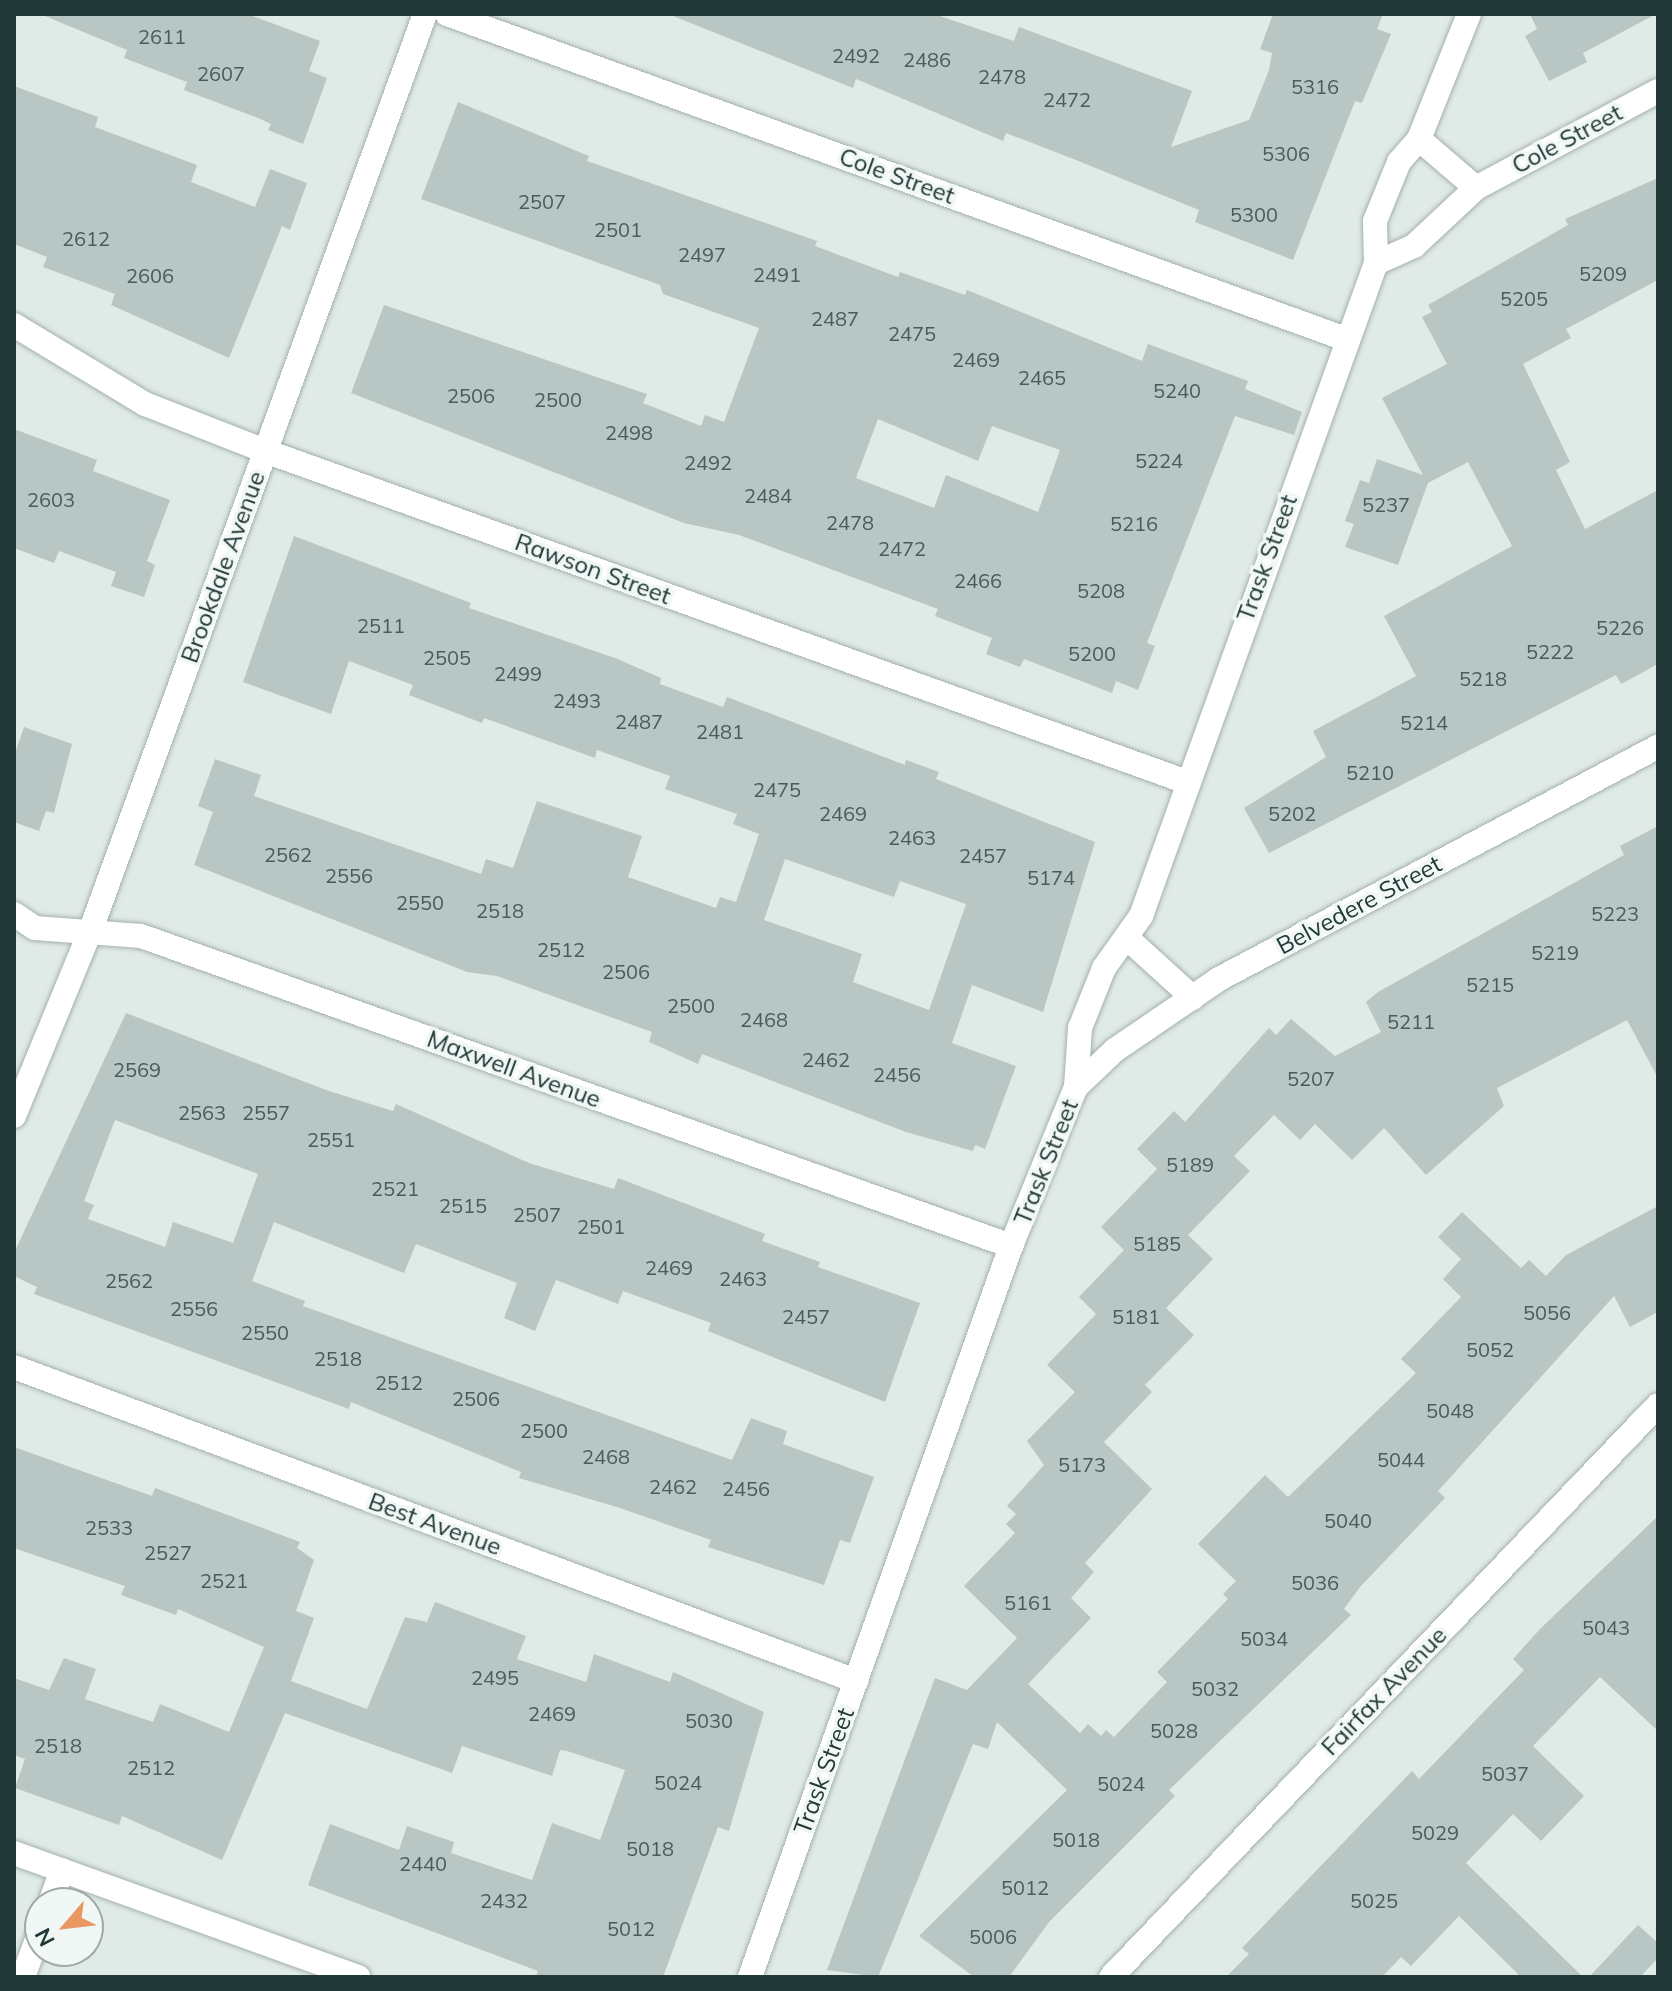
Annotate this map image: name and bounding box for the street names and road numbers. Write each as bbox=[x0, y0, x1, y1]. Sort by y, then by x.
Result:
street label: Cole Street bbox=[1507, 98, 1627, 180]
street label: Cole Street bbox=[835, 142, 959, 210]
street label: Brookdale Avenue bbox=[175, 467, 271, 667]
street label: Trask Street bbox=[1231, 491, 1303, 625]
street label: Rawson Street bbox=[511, 527, 675, 611]
street label: Belvedere Street bbox=[1272, 849, 1446, 961]
street label: Maxwell Avenue bbox=[423, 1024, 605, 1114]
street label: Trask Street bbox=[1008, 1095, 1084, 1229]
street label: Best Avenue bbox=[365, 1487, 505, 1561]
street label: Fairfax Avenue bbox=[1315, 1621, 1453, 1761]
street label: Trask Street bbox=[788, 1704, 860, 1838]

